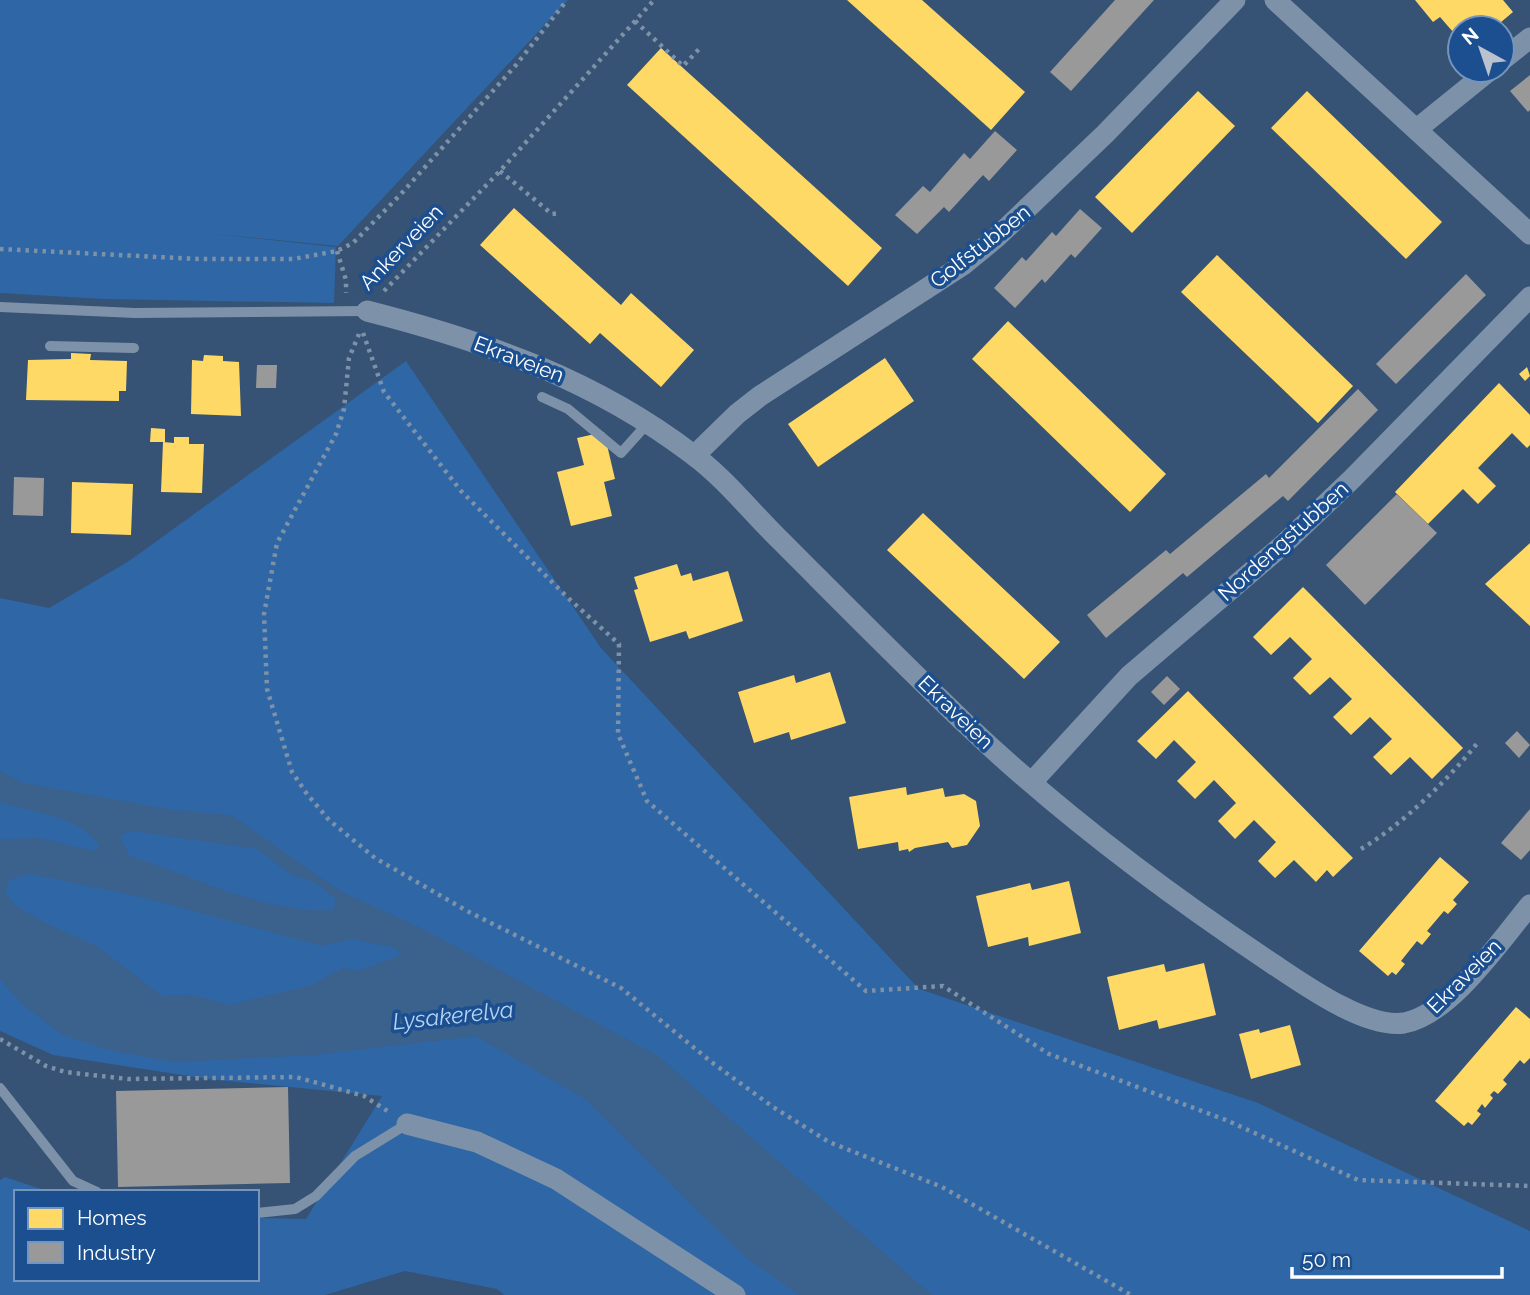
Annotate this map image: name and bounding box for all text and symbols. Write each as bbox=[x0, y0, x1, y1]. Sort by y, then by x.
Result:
north arrow bbox=[1446, 14, 1516, 84]
text: N bbox=[1457, 23, 1483, 49]
street label: Ankerveien bbox=[354, 199, 448, 295]
street label: Golfstubben bbox=[925, 199, 1035, 293]
street label: Ekraveien bbox=[470, 330, 568, 388]
street label: Nordengstubben bbox=[1213, 476, 1353, 606]
street label: Ekraveien bbox=[913, 670, 999, 754]
street label: Ekraveien bbox=[1422, 934, 1506, 1018]
water label: Lysakerelva bbox=[391, 995, 515, 1035]
legend bbox=[14, 1190, 259, 1281]
text: Homes bbox=[77, 1205, 147, 1230]
scale bar bbox=[1292, 1236, 1502, 1280]
text: Industry bbox=[77, 1240, 156, 1265]
text: 50 m bbox=[1302, 1247, 1351, 1272]

